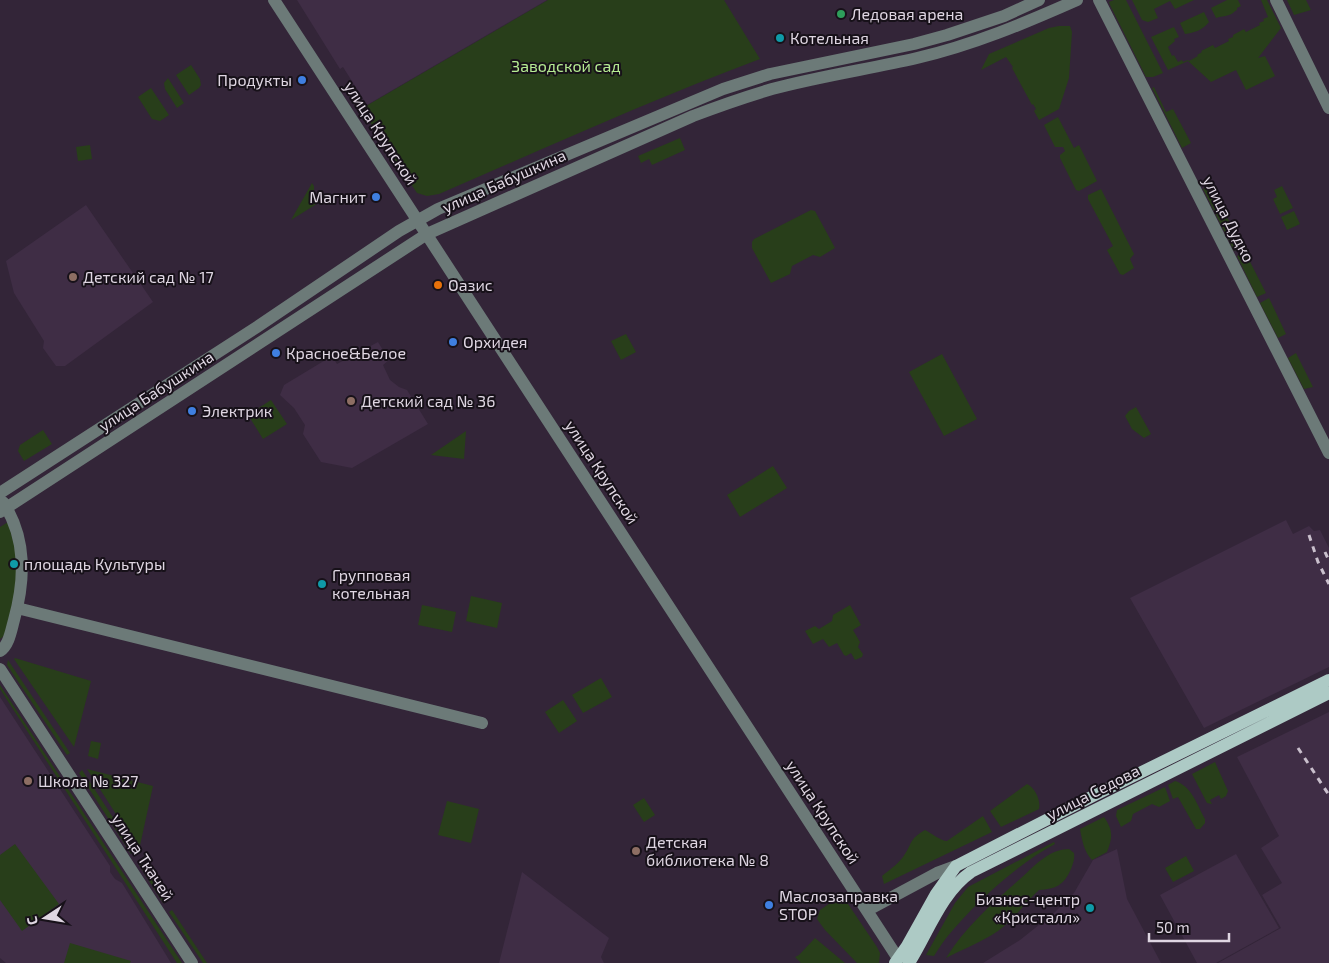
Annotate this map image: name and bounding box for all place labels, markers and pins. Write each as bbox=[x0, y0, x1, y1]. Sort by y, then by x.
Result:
place label: Ледовая арена bbox=[851, 4, 963, 23]
marker: Ледовая арена bbox=[835, 8, 847, 20]
place label: Котельная bbox=[790, 28, 869, 47]
marker: Котельная bbox=[774, 32, 786, 44]
place label: Продукты bbox=[217, 70, 292, 90]
marker: Продукты bbox=[296, 74, 308, 86]
place label: Магнит bbox=[309, 187, 366, 206]
marker: Магнит bbox=[370, 191, 382, 203]
place label: Детский сад № 17 bbox=[83, 267, 214, 286]
marker: Детский сад № 17 bbox=[67, 271, 79, 283]
place label: Оазис bbox=[448, 275, 493, 294]
marker: Оазис bbox=[432, 279, 444, 291]
place label: Орхидея bbox=[463, 332, 528, 351]
marker: Орхидея bbox=[447, 336, 459, 348]
place label: Красное&Белое bbox=[286, 343, 406, 362]
marker: Красное&Белое bbox=[270, 347, 282, 359]
place label: Детский сад № 36 bbox=[361, 391, 495, 410]
marker: Детский сад № 36 bbox=[345, 395, 357, 407]
place label: Электрик bbox=[202, 401, 273, 420]
marker: Электрик bbox=[186, 405, 198, 417]
place label: площадь Культуры bbox=[24, 554, 165, 574]
marker: площадь Культуры bbox=[8, 558, 20, 570]
place label: Групповая котельная bbox=[332, 565, 410, 602]
marker: Групповая котельная bbox=[316, 578, 328, 590]
place label: Школа № 327 bbox=[38, 771, 139, 790]
marker: Школа № 327 bbox=[22, 775, 34, 787]
place label: Детская библиотека № 8 bbox=[646, 832, 769, 869]
marker: Детская библиотека № 8 bbox=[630, 845, 642, 857]
place label: Маслозаправка STOP bbox=[779, 886, 898, 923]
place label: Бизнес-центр «Кристалл» bbox=[976, 889, 1080, 926]
marker: Маслозаправка STOP bbox=[763, 899, 775, 911]
marker: Бизнес-центр «Кристалл» bbox=[1084, 902, 1096, 914]

